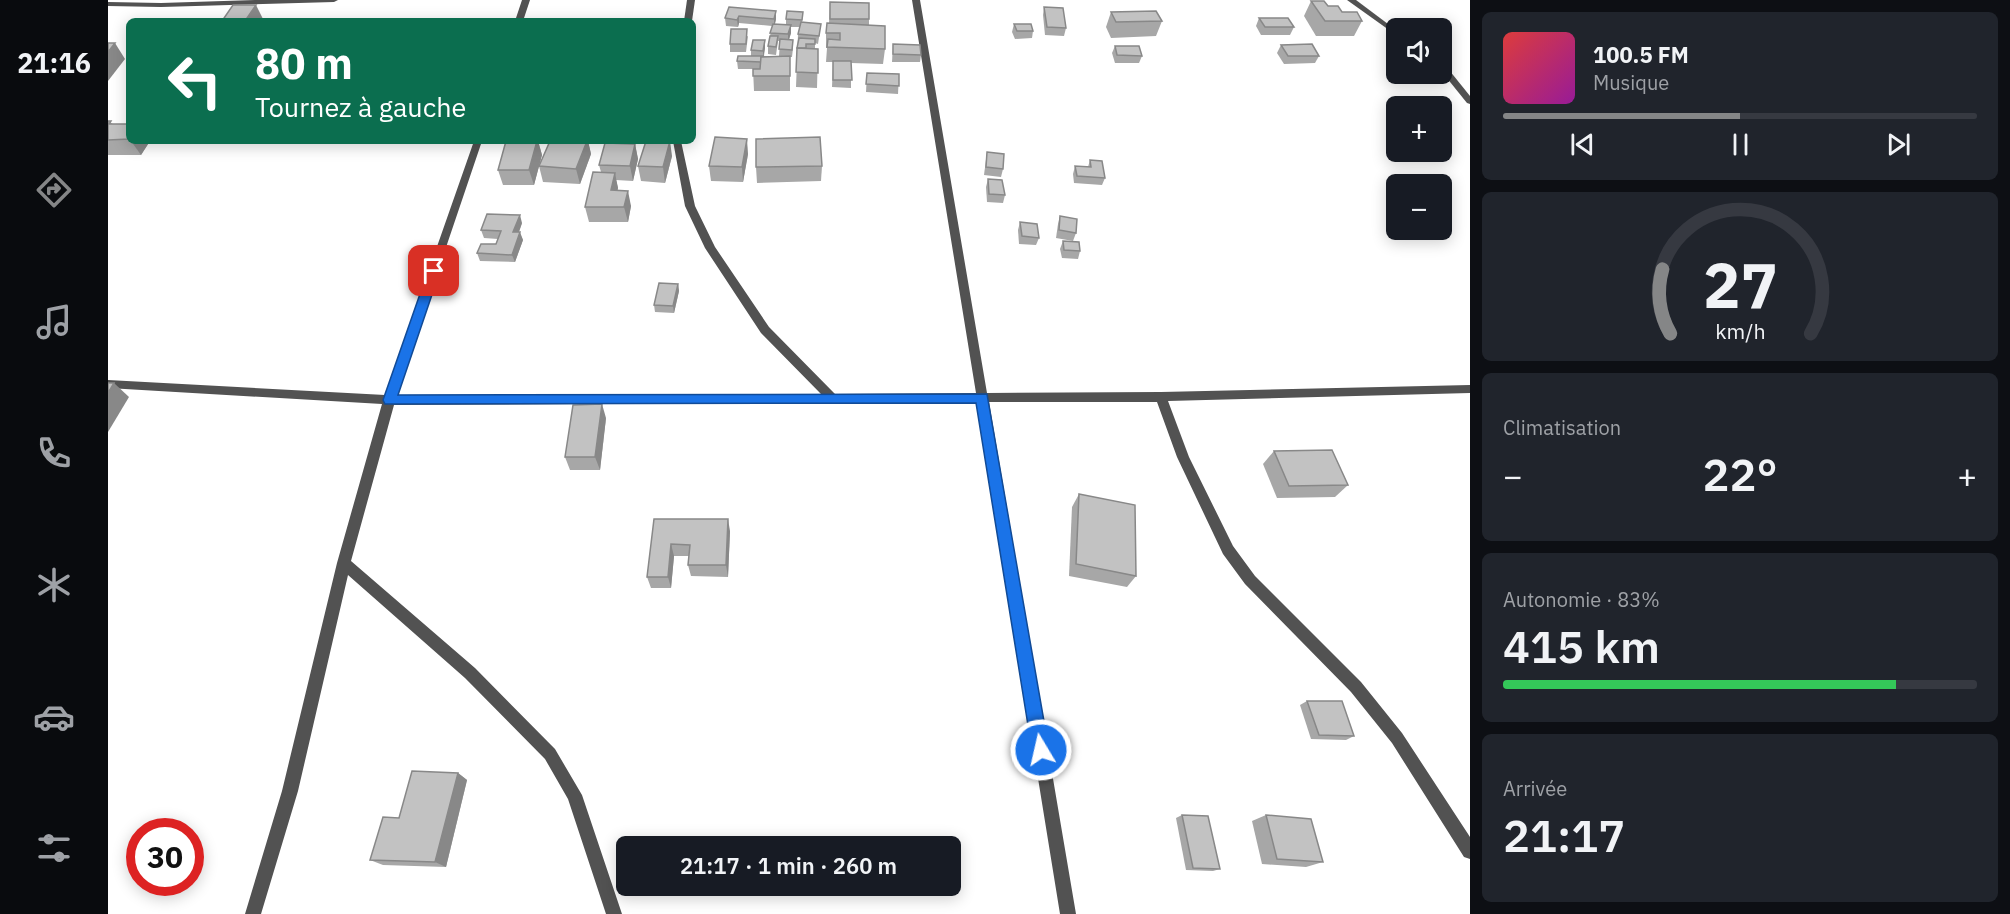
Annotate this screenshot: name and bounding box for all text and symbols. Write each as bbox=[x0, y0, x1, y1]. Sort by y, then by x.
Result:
map controls bbox=[1386, 18, 1452, 240]
button: sound bbox=[1386, 18, 1452, 84]
text: 80 m bbox=[255, 36, 353, 91]
text: 100.5 FM bbox=[1593, 40, 1689, 69]
icon: left bbox=[156, 42, 234, 120]
text: 21:16 bbox=[17, 45, 91, 80]
text: Musique bbox=[1593, 69, 1669, 96]
text: Tournez à gauche bbox=[255, 89, 466, 124]
button: + bbox=[1386, 96, 1452, 162]
icon: previous bbox=[1566, 128, 1599, 161]
icon: pause bbox=[1724, 128, 1757, 161]
icon: next bbox=[1882, 128, 1915, 161]
icon: directions bbox=[33, 169, 75, 211]
button: − bbox=[1386, 174, 1452, 240]
text: 27 bbox=[1703, 244, 1777, 325]
pin bbox=[408, 245, 459, 296]
icon: arrive bbox=[417, 254, 450, 287]
icon: music bbox=[33, 301, 75, 343]
text: km/h bbox=[1715, 317, 1765, 345]
text: Climatisation bbox=[1503, 414, 1621, 441]
icon: phone bbox=[33, 432, 75, 474]
text: 22° bbox=[1702, 445, 1778, 503]
text: − bbox=[1503, 454, 1523, 497]
text: + bbox=[1957, 454, 1977, 497]
icon: climate bbox=[33, 564, 75, 606]
text: Autonomie · 83% bbox=[1503, 586, 1660, 613]
text: 415 km bbox=[1503, 617, 1660, 675]
icon: car bbox=[33, 696, 75, 738]
position arrow bbox=[1009, 718, 1073, 782]
text: Arrivée bbox=[1503, 775, 1567, 802]
text: 21:17 bbox=[1503, 806, 1625, 864]
speed limit sign: 30 bbox=[126, 818, 204, 896]
icon: filters bbox=[33, 827, 75, 869]
text: 21:17 · 1 min · 260 m bbox=[680, 851, 897, 880]

